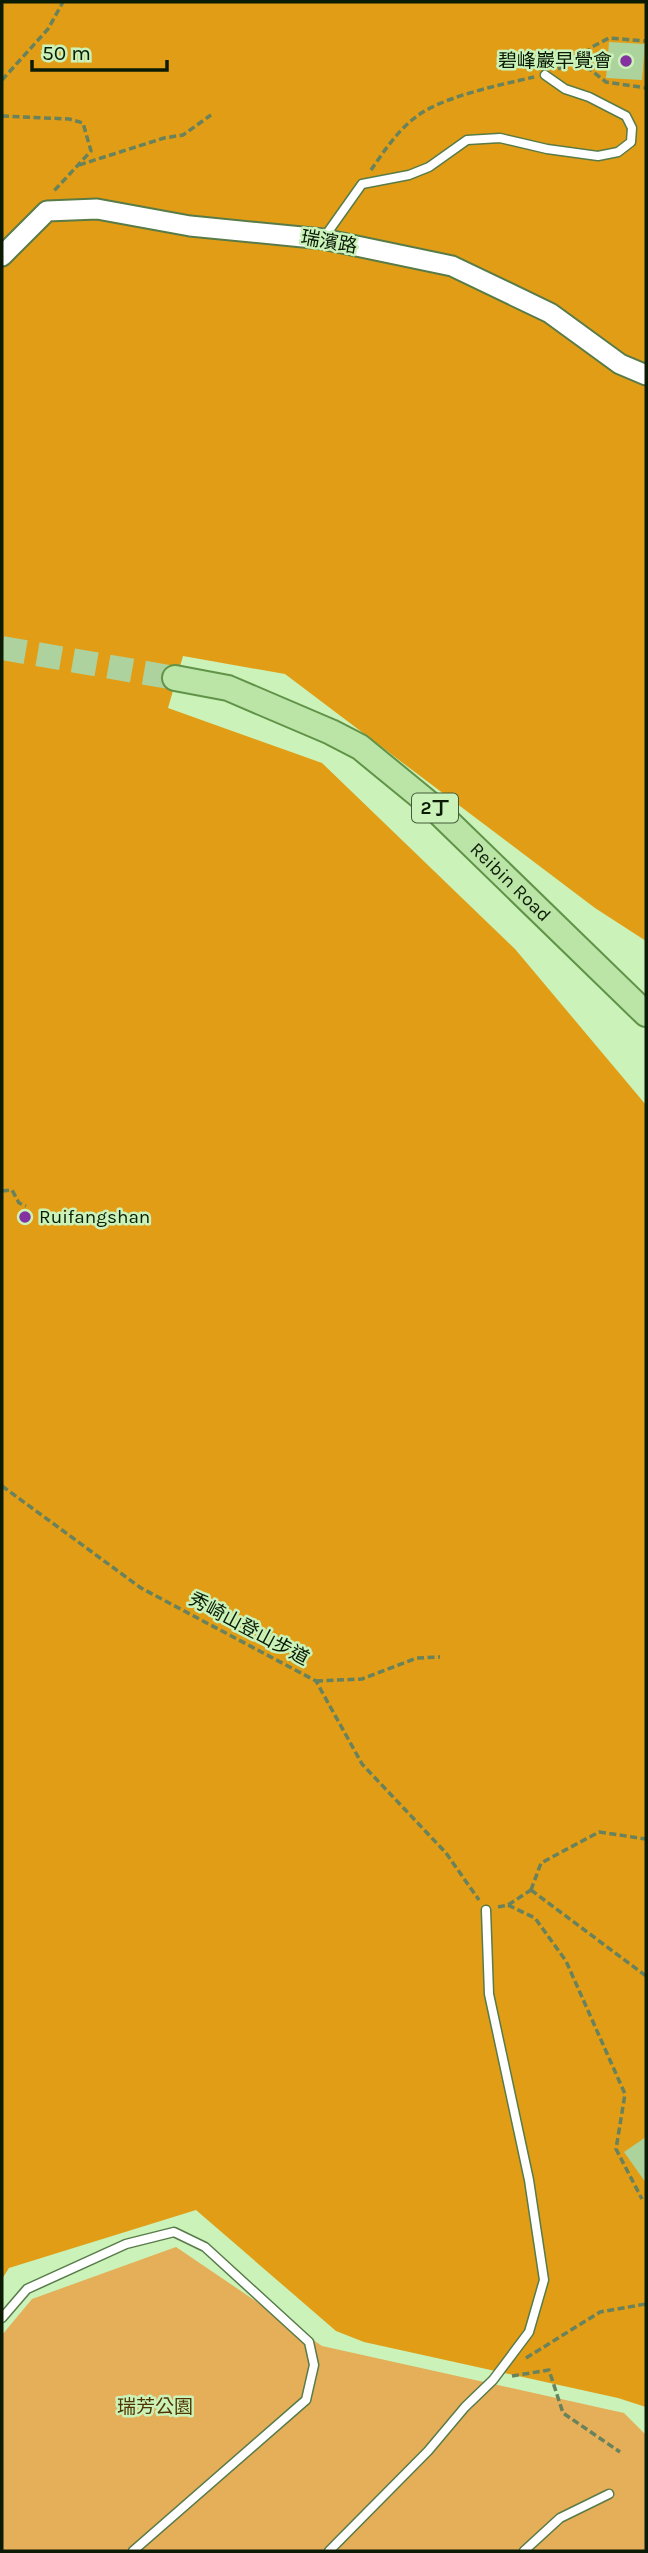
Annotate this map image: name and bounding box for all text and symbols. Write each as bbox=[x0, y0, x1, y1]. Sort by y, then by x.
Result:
scale bar bbox=[32, 28, 166, 72]
text: 50 m bbox=[42, 41, 91, 65]
place label: 碧峰巖早覺會 bbox=[498, 50, 612, 72]
marker: 碧峰巖早覺會 bbox=[618, 53, 634, 69]
street label: 瑞濱路 bbox=[299, 226, 359, 258]
road number: 2丁 bbox=[412, 794, 458, 822]
street label: Reibin Road bbox=[466, 838, 555, 926]
place label: Ruifangshan bbox=[39, 1206, 150, 1228]
marker: Ruifangshan bbox=[17, 1209, 33, 1225]
street label: 秀崎山登山步道 bbox=[185, 1588, 313, 1670]
park label: 瑞芳公園 bbox=[117, 2396, 193, 2418]

